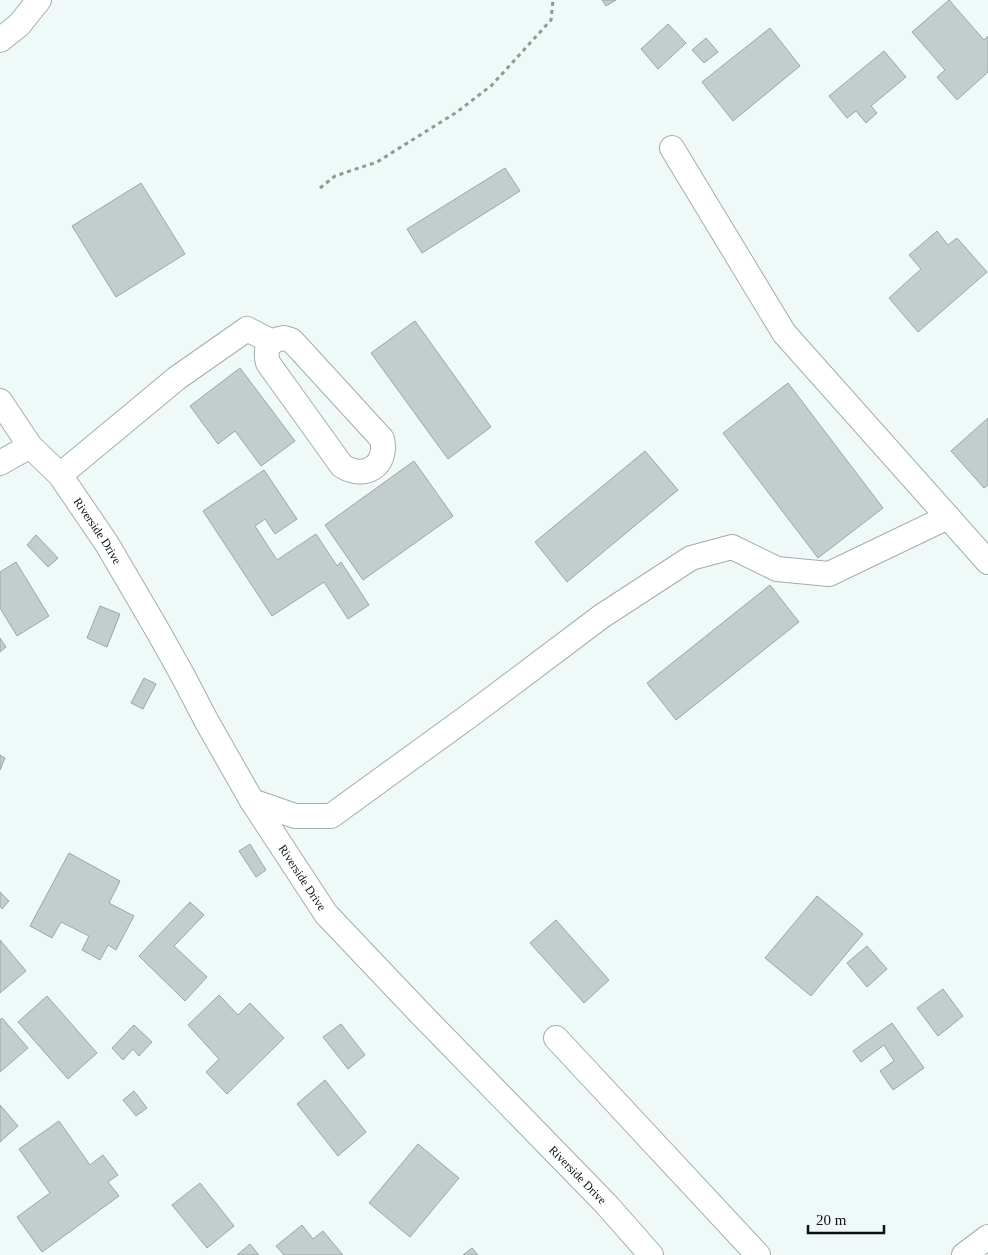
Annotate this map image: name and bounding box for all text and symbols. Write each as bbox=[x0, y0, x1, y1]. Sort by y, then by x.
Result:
street label: Riverside Drive bbox=[71, 495, 124, 567]
street label: Riverside Drive bbox=[275, 842, 329, 913]
street label: Riverside Drive bbox=[546, 1143, 609, 1207]
scale bar bbox=[808, 1202, 884, 1234]
text: 20 m bbox=[816, 1212, 847, 1228]

